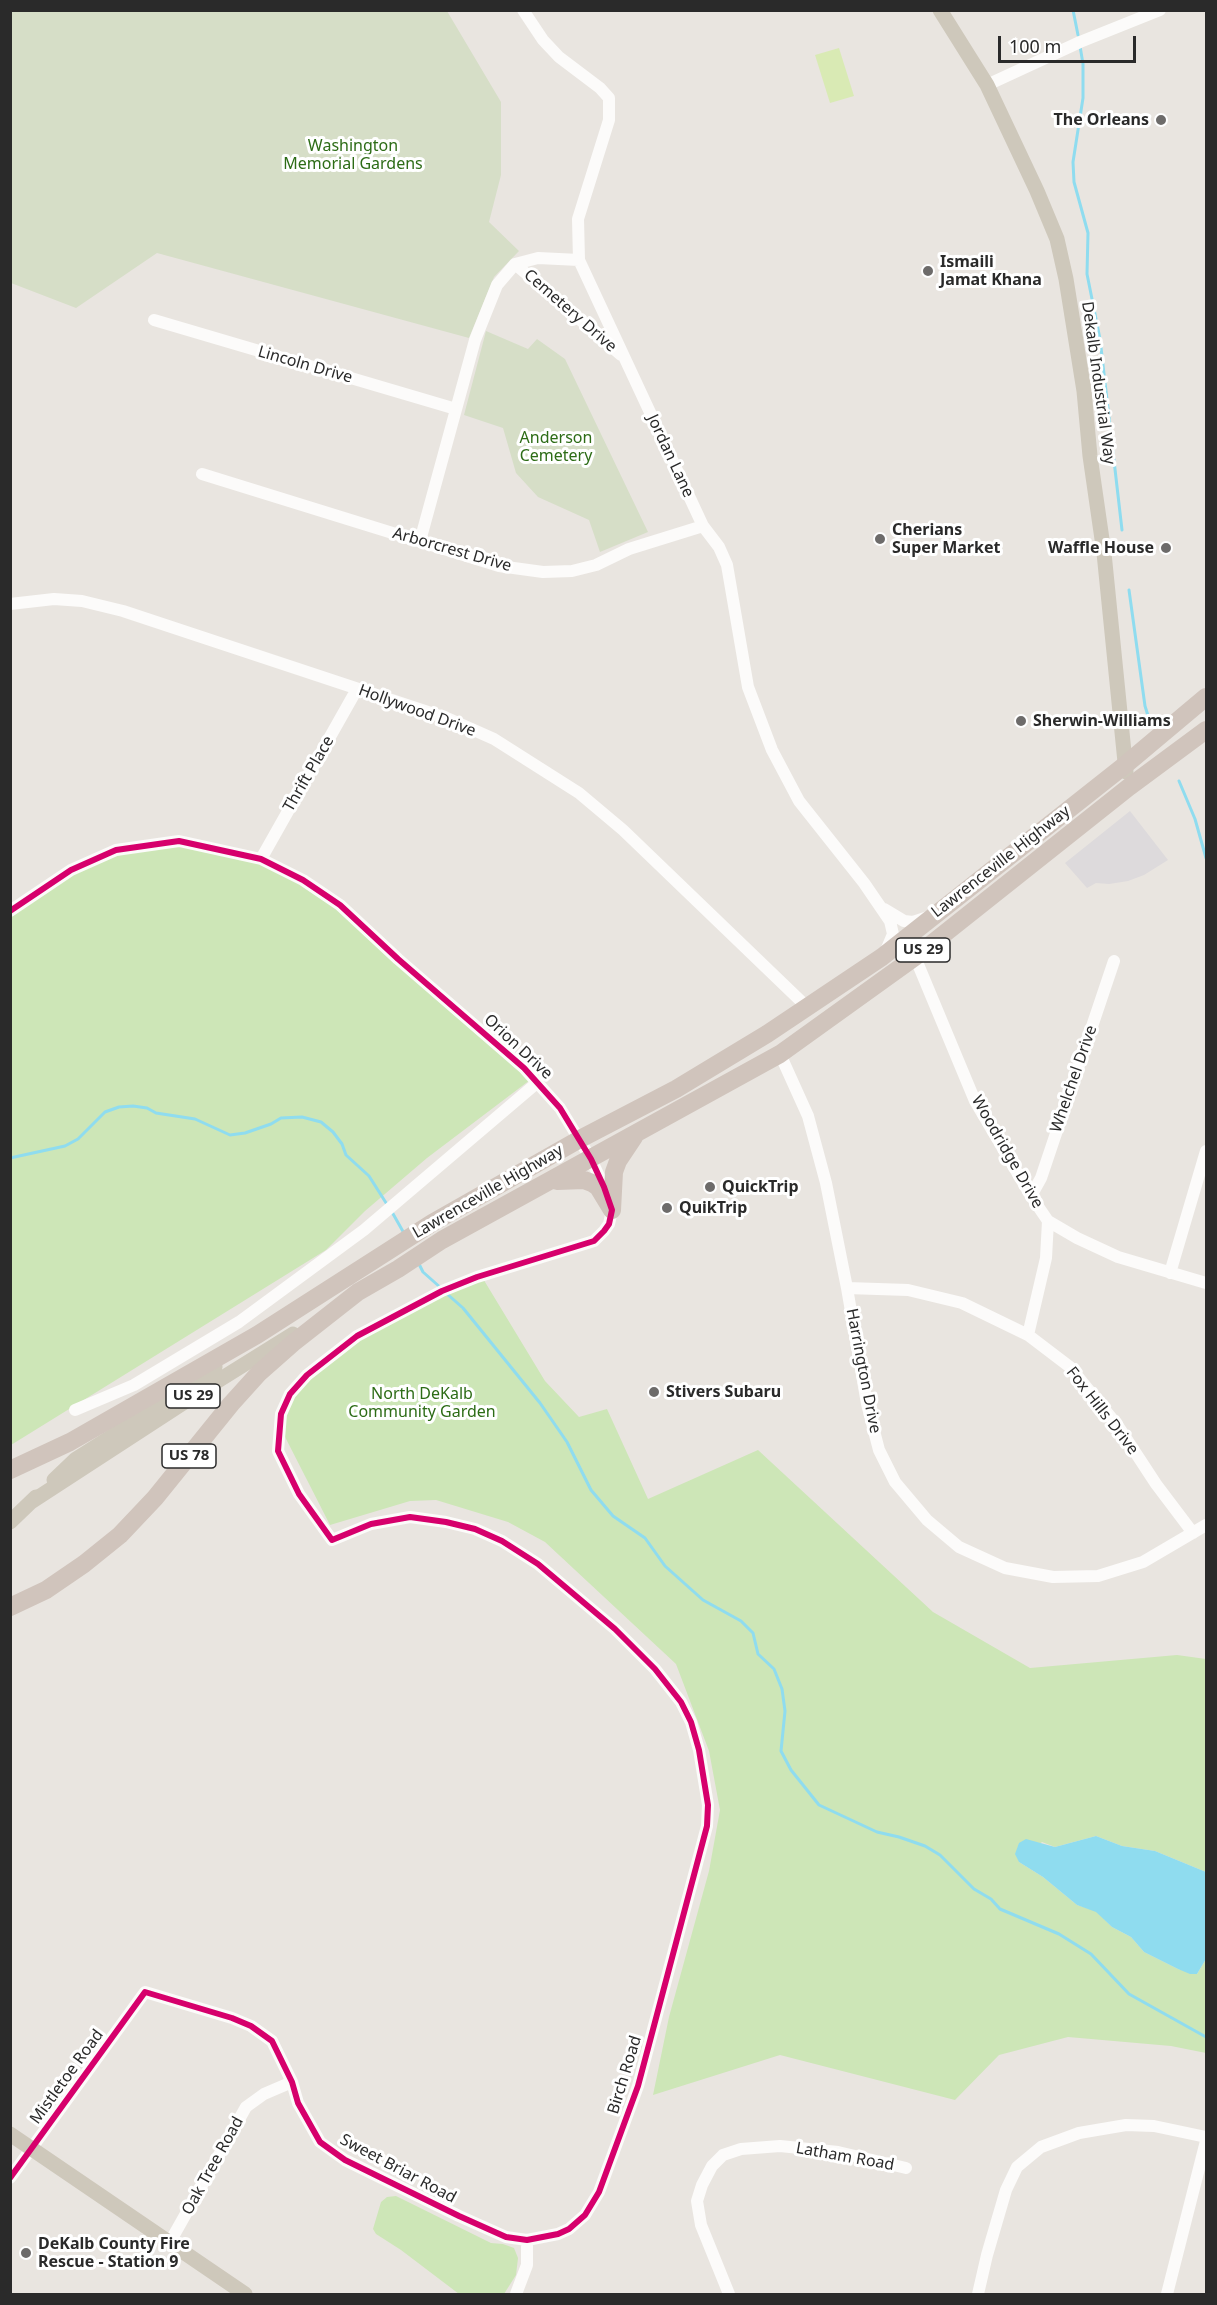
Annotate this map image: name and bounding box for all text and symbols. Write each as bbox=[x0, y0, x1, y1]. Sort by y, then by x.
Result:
scale bar bbox=[1001, 24, 1139, 62]
text: 100 m bbox=[1009, 34, 1061, 58]
place label: The Orleans bbox=[1054, 110, 1149, 130]
marker: The Orleans bbox=[1154, 113, 1168, 127]
park label: Washington Memorial Gardens bbox=[283, 136, 423, 174]
place label: Ismaili Jamat Khana bbox=[940, 252, 1042, 290]
marker: Ismaili Jamat Khana bbox=[921, 264, 935, 278]
street label: Cemetery Drive bbox=[520, 266, 620, 356]
street label: Dekalb Industrial Way bbox=[1077, 300, 1119, 466]
street label: Lincoln Drive bbox=[255, 342, 355, 388]
street label: Jordan Lane bbox=[642, 411, 698, 501]
park label: Anderson Cemetery bbox=[520, 428, 592, 466]
place label: Cherians Super Market bbox=[892, 520, 1000, 558]
street label: Arborcrest Drive bbox=[390, 524, 514, 576]
marker: Cherians Super Market bbox=[873, 532, 887, 546]
place label: Waffle House bbox=[1048, 538, 1154, 558]
marker: Waffle House bbox=[1159, 541, 1173, 555]
street label: Hollywood Drive bbox=[356, 681, 478, 741]
place label: Sherwin-Williams bbox=[1033, 711, 1171, 731]
marker: Sherwin-Williams bbox=[1014, 714, 1028, 728]
street label: Thrift Place bbox=[280, 733, 338, 815]
street label: Lawrenceville Highway bbox=[928, 802, 1074, 922]
road number: US 29 bbox=[896, 938, 950, 962]
street label: Orion Drive bbox=[480, 1010, 556, 1084]
street label: Whelchel Drive bbox=[1047, 1023, 1101, 1135]
street label: Woodridge Drive bbox=[967, 1092, 1047, 1212]
street label: Lawrenceville Highway bbox=[409, 1141, 567, 1243]
place label: QuickTrip bbox=[722, 1177, 798, 1197]
marker: QuickTrip bbox=[703, 1180, 717, 1194]
place label: QuikTrip bbox=[679, 1198, 747, 1218]
marker: QuikTrip bbox=[660, 1201, 674, 1215]
street label: Harrington Drive bbox=[841, 1307, 885, 1435]
street label: Fox Hills Drive bbox=[1062, 1363, 1142, 1459]
place label: Stivers Subaru bbox=[666, 1382, 781, 1402]
road number: US 29 bbox=[166, 1384, 220, 1408]
park label: North DeKalb Community Garden bbox=[348, 1384, 496, 1422]
marker: Stivers Subaru bbox=[647, 1385, 661, 1399]
road number: US 78 bbox=[162, 1444, 216, 1468]
street label: Mistletoe Road bbox=[26, 2026, 108, 2128]
street label: Birch Road bbox=[604, 2033, 646, 2117]
street label: Oak Tree Road bbox=[178, 2114, 248, 2218]
street label: Sweet Briar Road bbox=[337, 2130, 459, 2208]
street label: Latham Road bbox=[794, 2139, 896, 2175]
place label: DeKalb County Fire Rescue - Station 9 bbox=[38, 2234, 190, 2272]
marker: DeKalb County Fire Rescue - Station 9 bbox=[19, 2246, 33, 2260]

